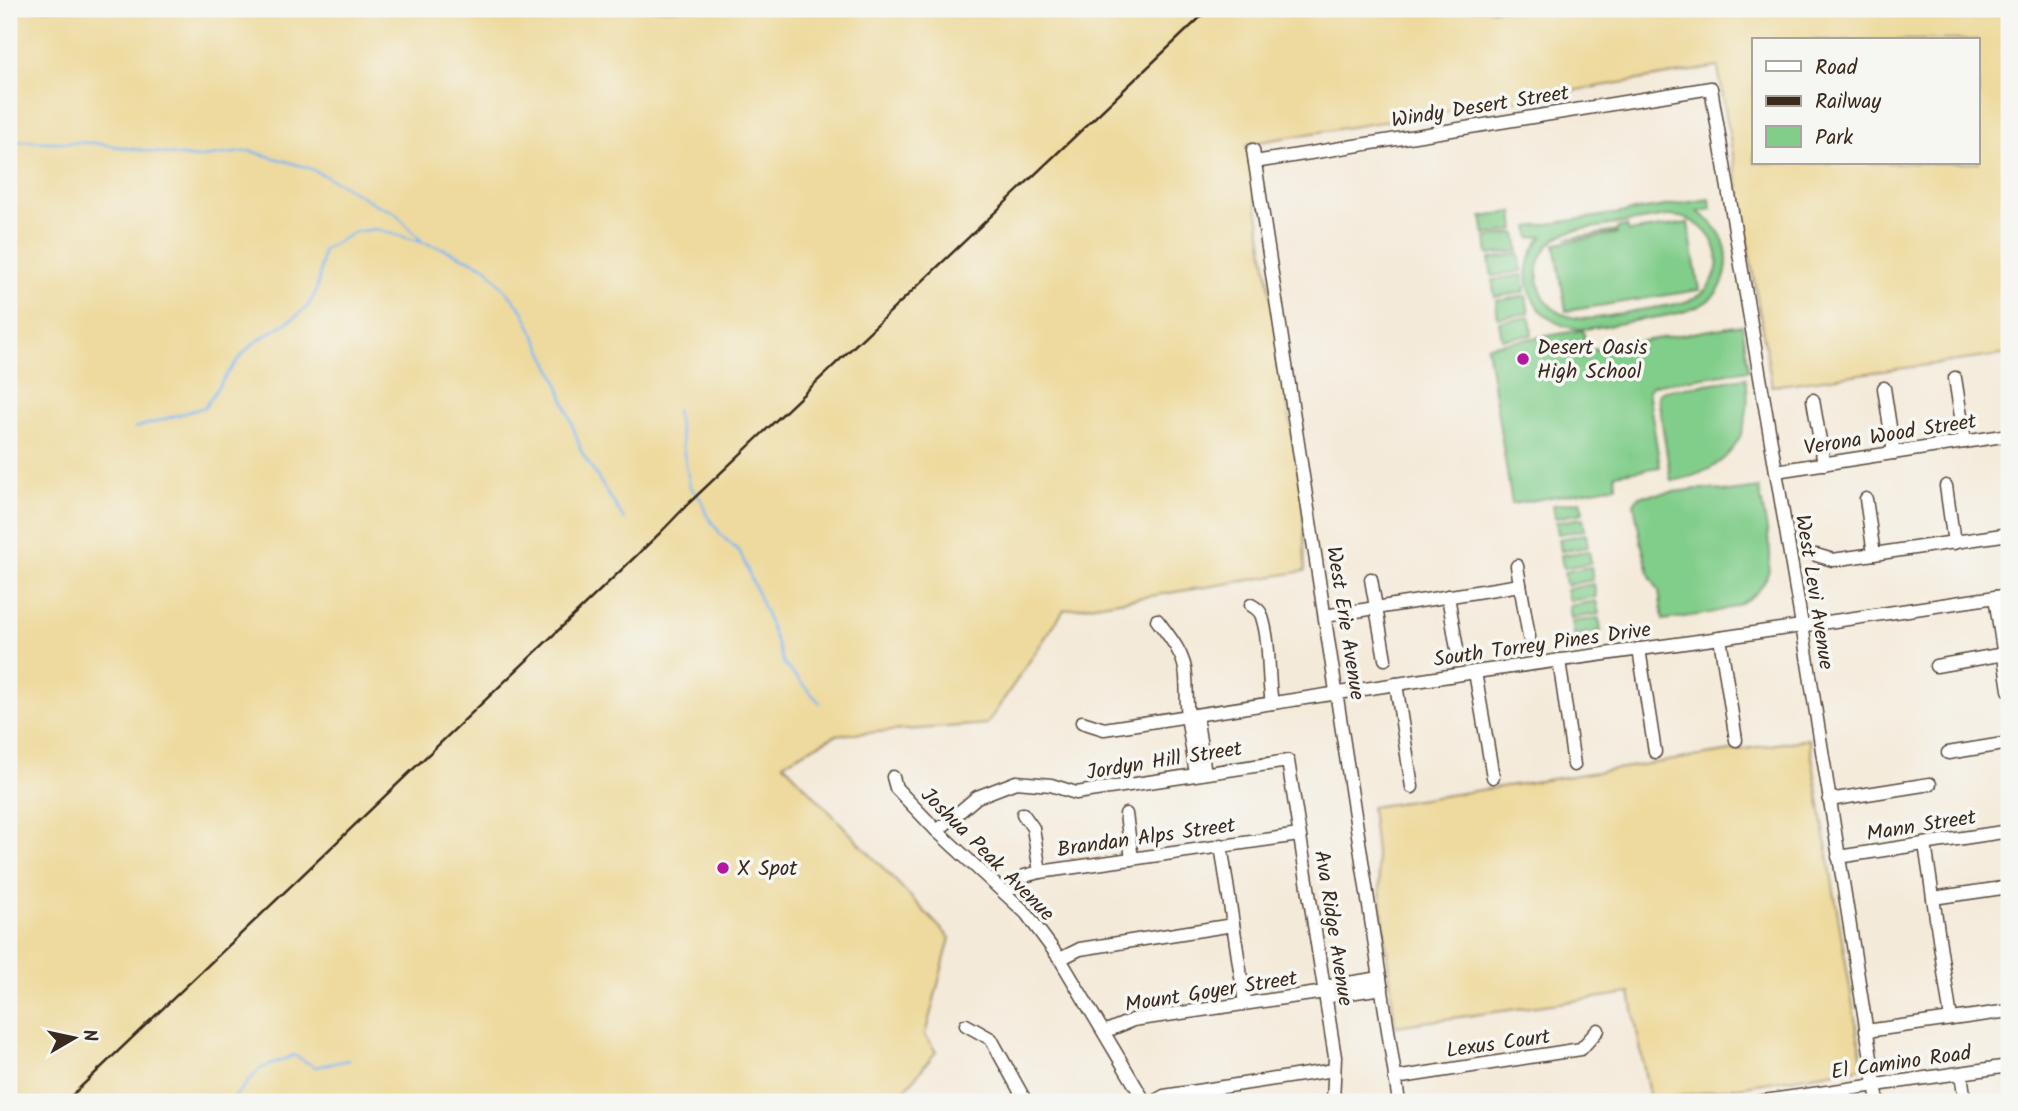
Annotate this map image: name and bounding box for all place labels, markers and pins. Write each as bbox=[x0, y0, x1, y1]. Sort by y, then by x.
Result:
place label: Desert Oasis High School bbox=[1537, 332, 1648, 389]
marker: Desert Oasis High School bbox=[1515, 351, 1531, 367]
place label: X Spot bbox=[737, 853, 798, 886]
marker: X Spot bbox=[715, 860, 731, 876]

